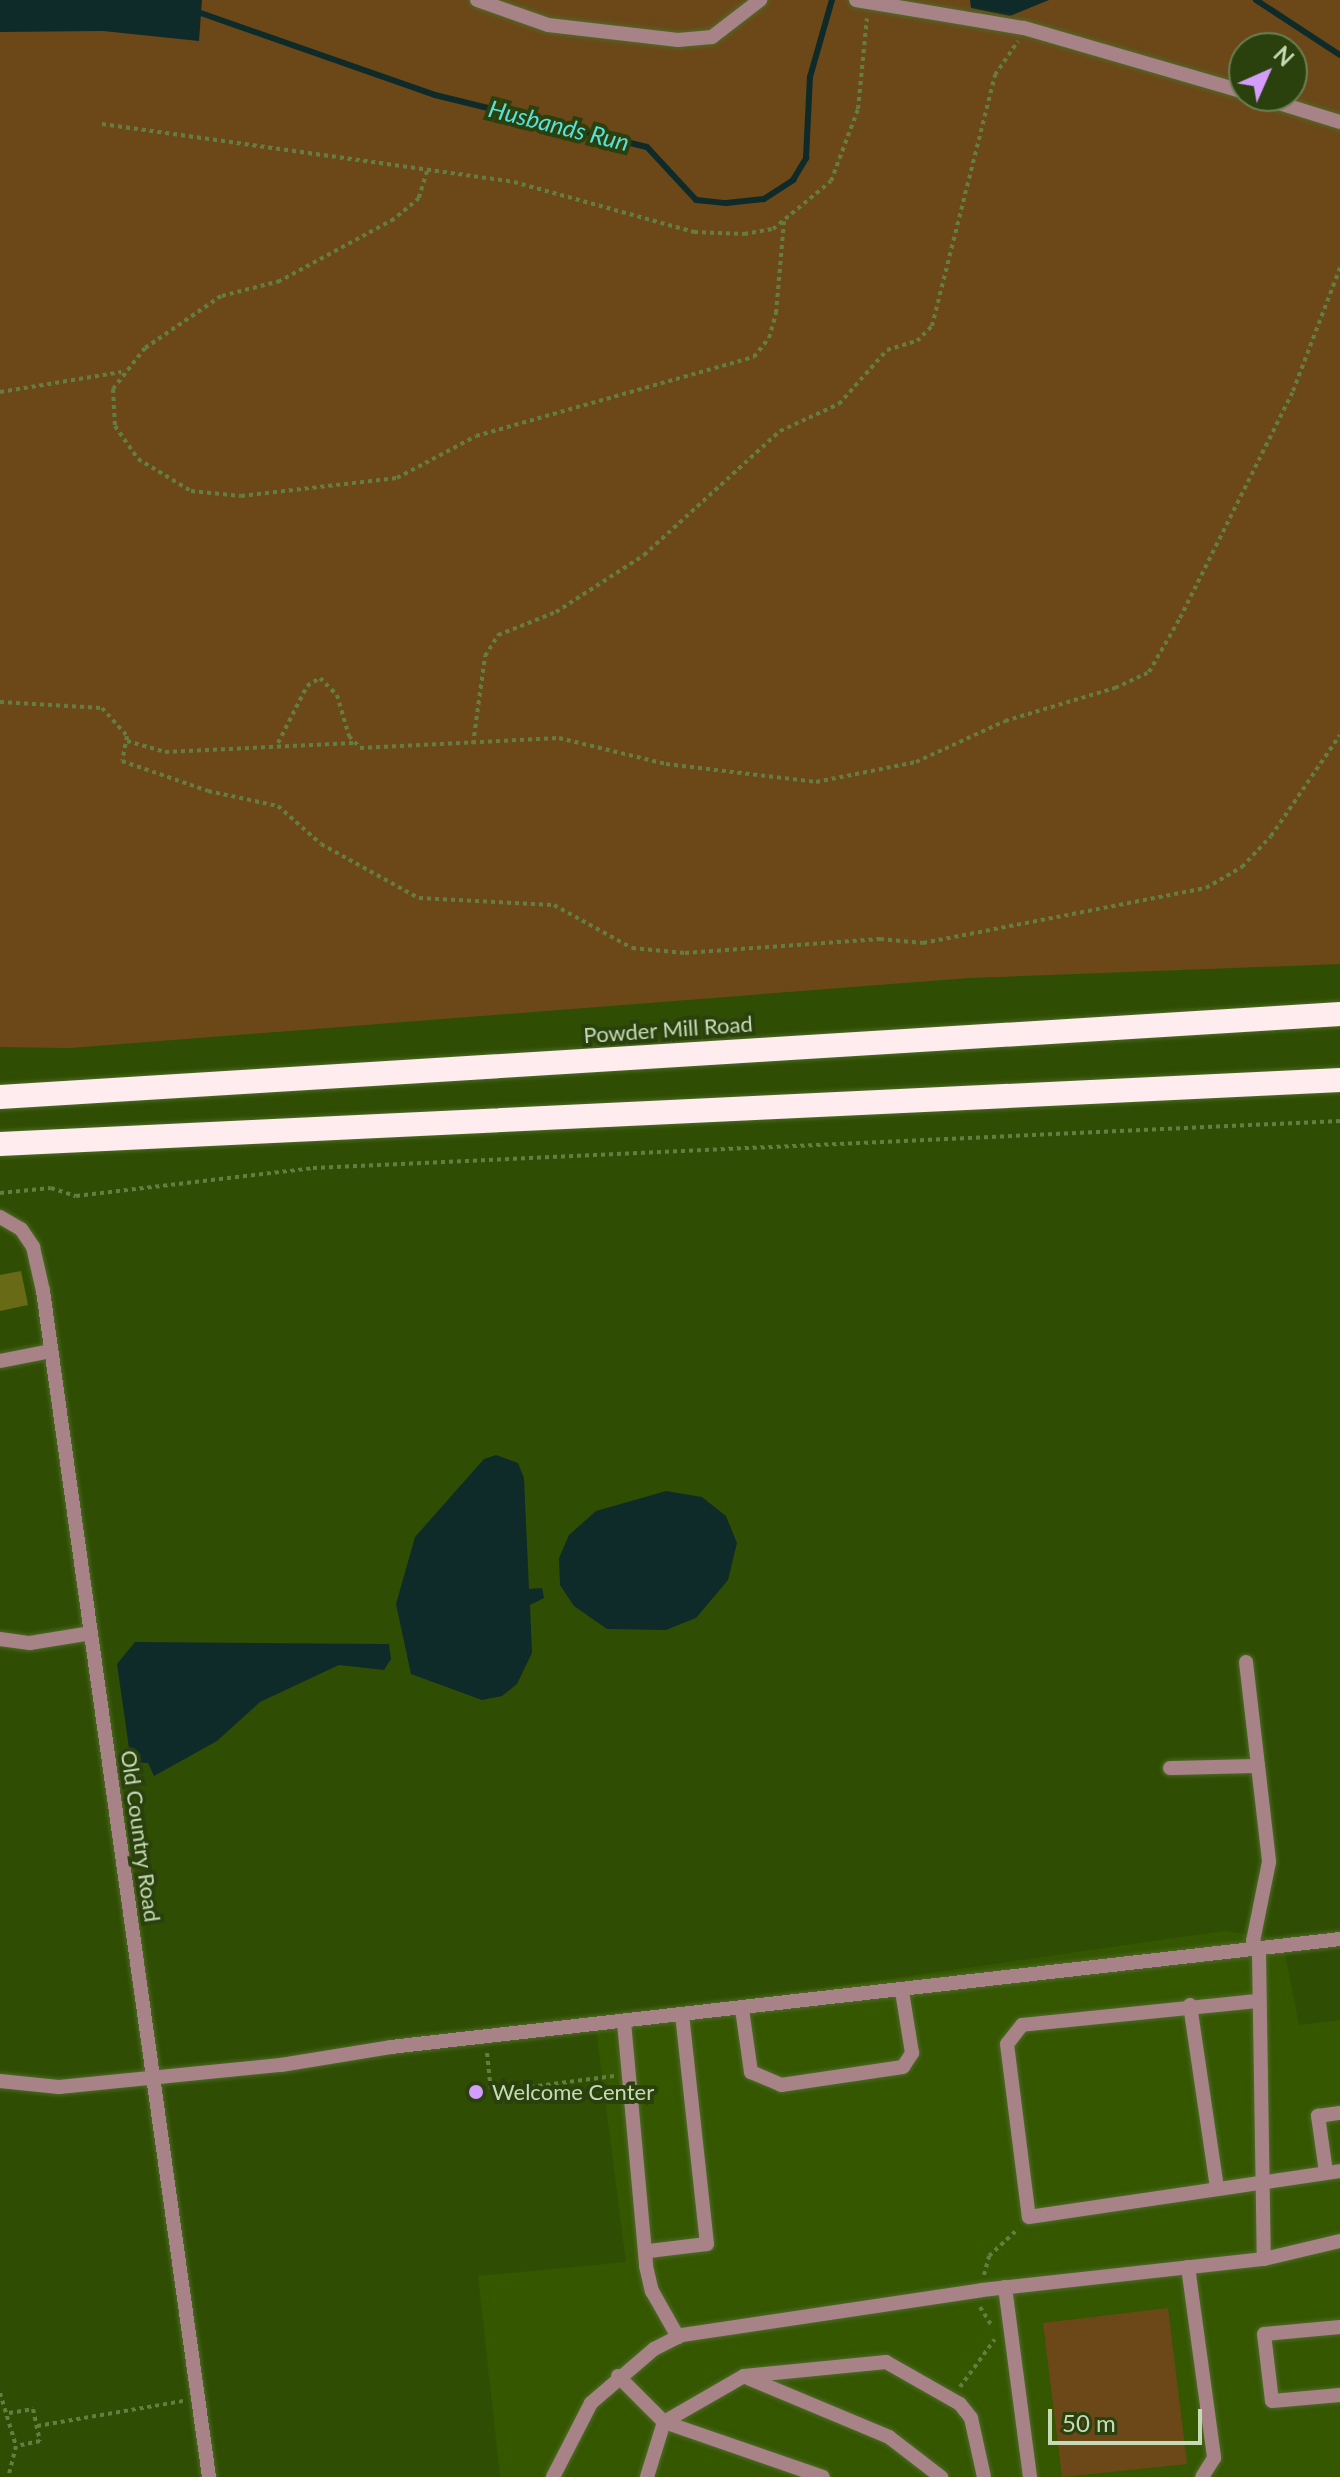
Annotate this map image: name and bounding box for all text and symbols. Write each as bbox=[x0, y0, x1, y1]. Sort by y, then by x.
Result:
north arrow bbox=[1228, 32, 1308, 112]
text: N bbox=[1268, 41, 1299, 72]
water label: Husbands Run bbox=[486, 94, 632, 156]
street label: Powder Mill Road bbox=[582, 1010, 754, 1048]
street label: Old Country Road bbox=[116, 1748, 166, 1924]
place label: Welcome Center bbox=[492, 2079, 654, 2105]
marker: Welcome Center bbox=[467, 2083, 485, 2101]
scale bar bbox=[1052, 2393, 1206, 2443]
text: 50 m bbox=[1062, 2408, 1116, 2437]

